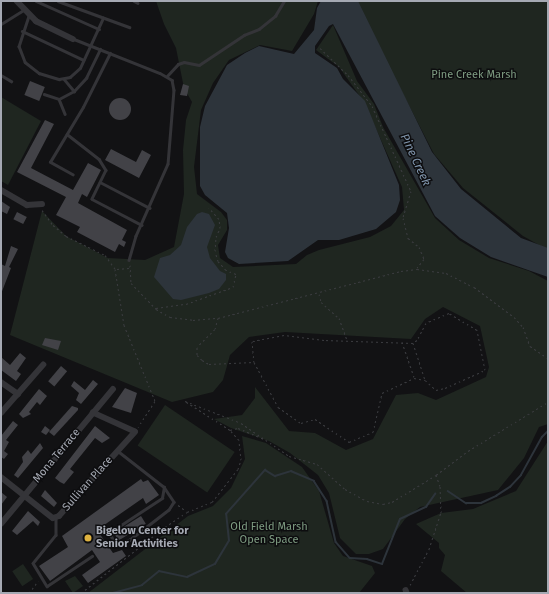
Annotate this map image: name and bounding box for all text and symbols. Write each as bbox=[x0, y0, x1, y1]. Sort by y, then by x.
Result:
park label: Pine Creek Marsh bbox=[431, 68, 517, 82]
water label: Pine Creek bbox=[397, 132, 433, 188]
street label: Mona Terrace bbox=[31, 426, 83, 486]
street label: Sullivan Place bbox=[60, 454, 116, 514]
park label: Old Field Marsh Open Space bbox=[230, 521, 308, 547]
place label: Bigelow Center for Senior Activities bbox=[96, 525, 189, 551]
marker: Bigelow Center for Senior Activities bbox=[83, 533, 93, 543]

